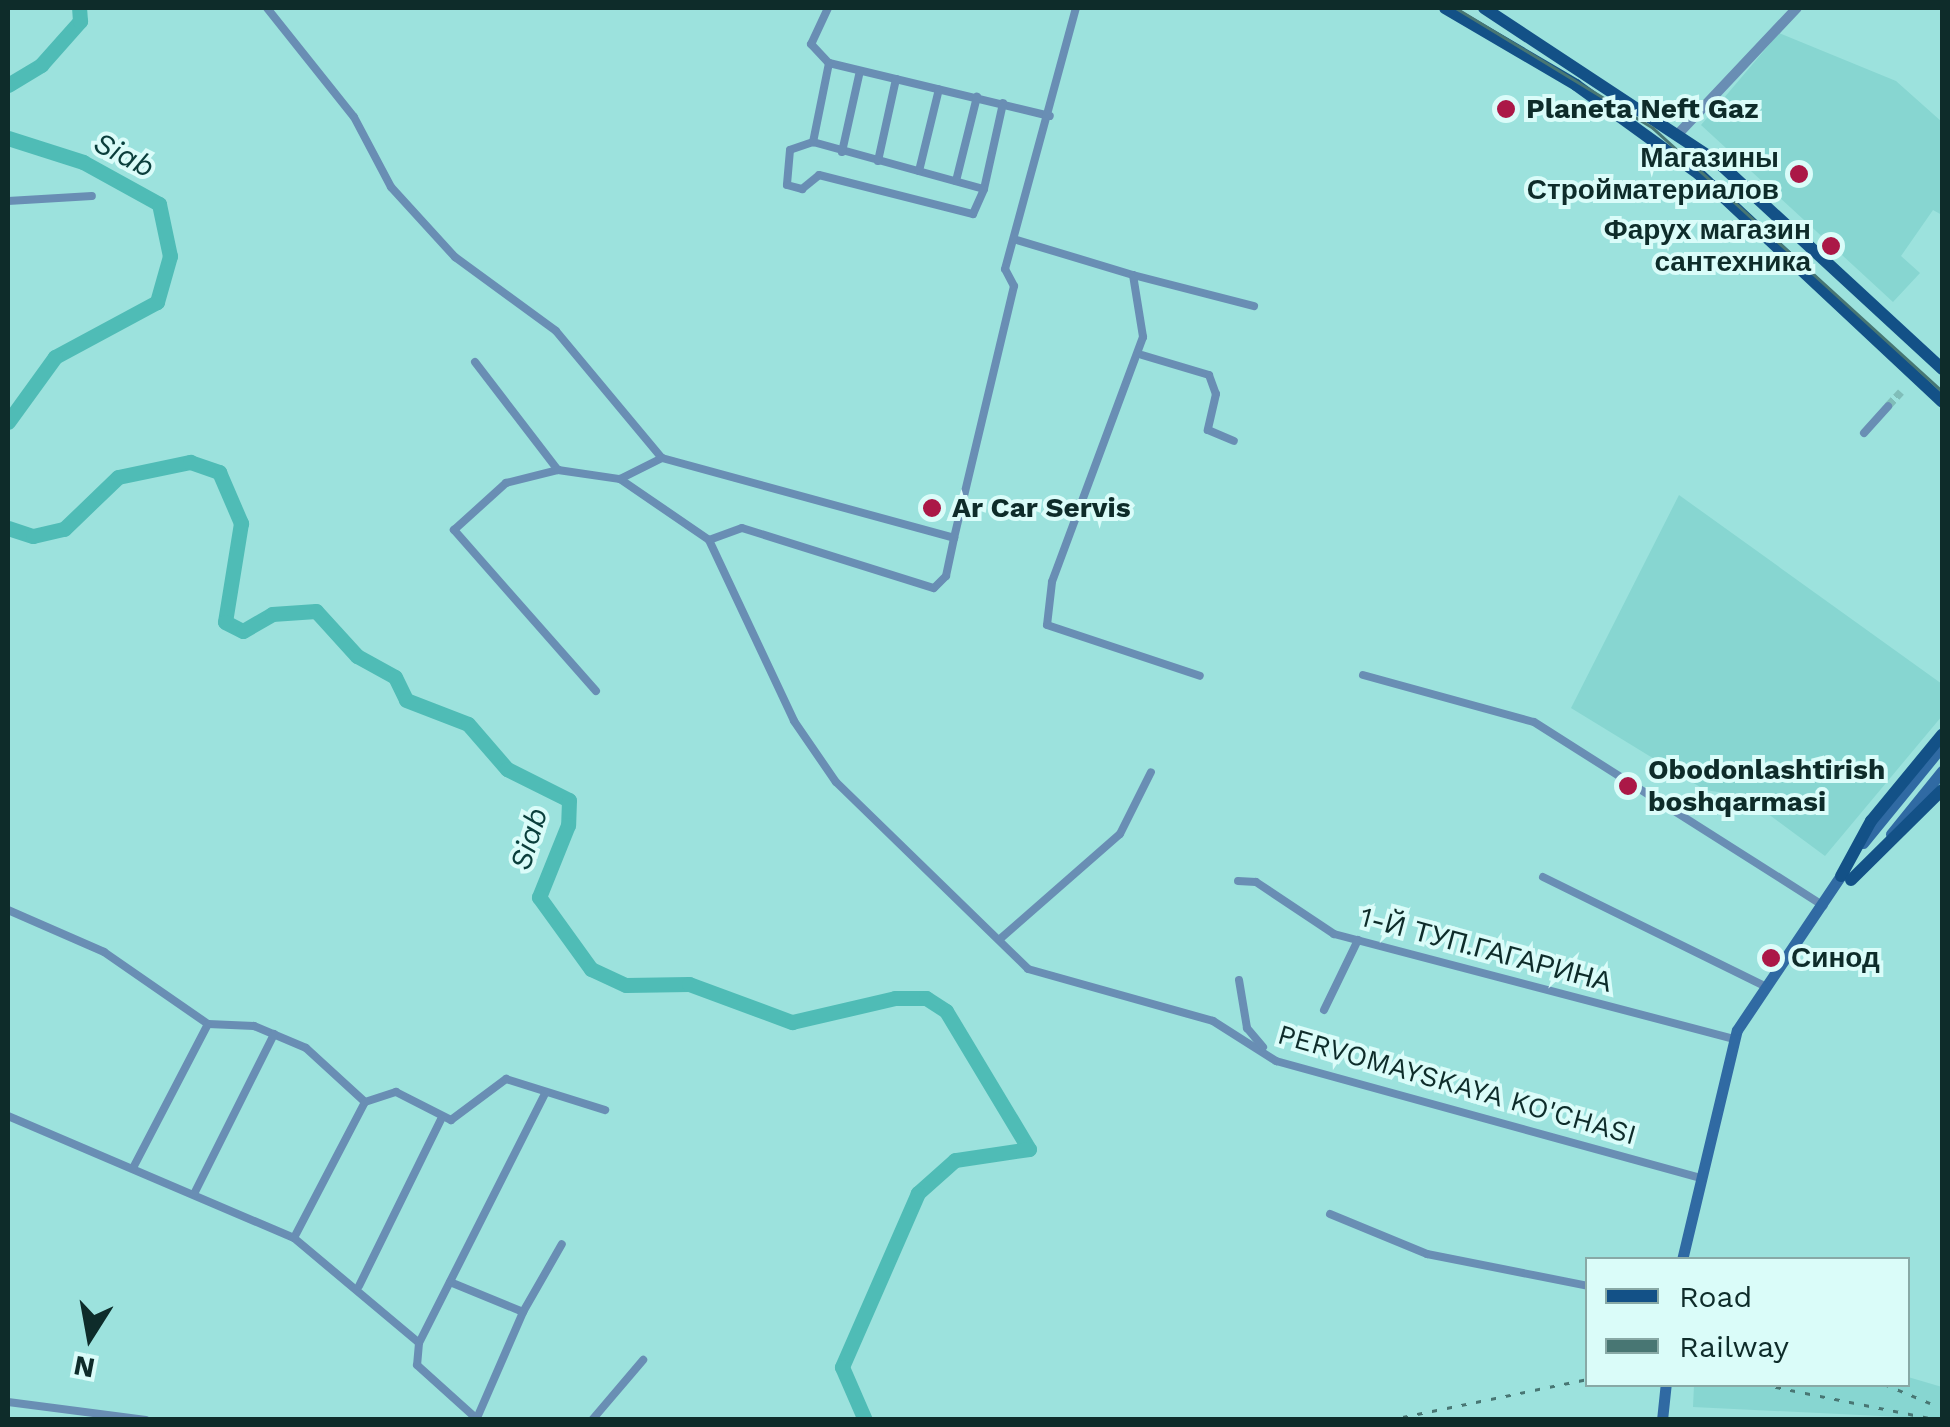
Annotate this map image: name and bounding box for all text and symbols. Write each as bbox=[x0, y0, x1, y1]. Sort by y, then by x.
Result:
place label: Planeta Neft Gaz bbox=[1526, 92, 1759, 126]
marker: Planeta Neft Gaz bbox=[1495, 98, 1517, 120]
water label: Siab bbox=[87, 124, 161, 186]
place label: Магазины Стройматериалов bbox=[1527, 141, 1779, 207]
marker: Магазины Стройматериалов bbox=[1788, 163, 1810, 185]
place label: Фарух магазин сантехника bbox=[1604, 213, 1811, 279]
marker: Фарух магазин сантехника bbox=[1820, 235, 1842, 257]
place label: Ar Car Servis bbox=[952, 491, 1131, 525]
marker: Ar Car Servis bbox=[921, 497, 943, 519]
place label: Obodonlashtirish boshqarmasi bbox=[1648, 753, 1885, 819]
marker: Obodonlashtirish boshqarmasi bbox=[1617, 775, 1639, 797]
water label: Siab bbox=[502, 803, 556, 875]
street label: 1-Й ТУП.ГАГАРИНА bbox=[1357, 900, 1615, 1000]
place label: Синод bbox=[1791, 941, 1880, 975]
marker: Синод bbox=[1760, 947, 1782, 969]
street label: PERVOMAYSKAYA KO'CHASI bbox=[1273, 1018, 1641, 1152]
legend bbox=[1585, 1257, 1910, 1387]
text: Road bbox=[1679, 1279, 1752, 1314]
north arrow bbox=[40, 1287, 140, 1387]
text: Railway bbox=[1679, 1329, 1789, 1364]
text: N bbox=[71, 1349, 98, 1385]

